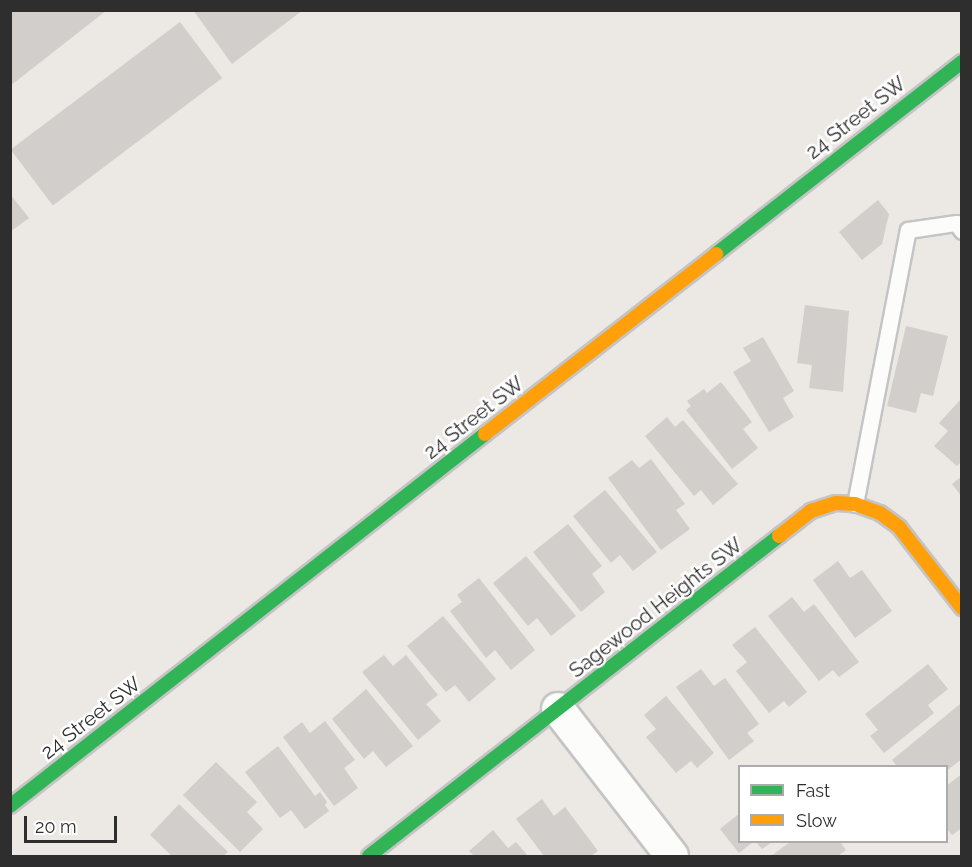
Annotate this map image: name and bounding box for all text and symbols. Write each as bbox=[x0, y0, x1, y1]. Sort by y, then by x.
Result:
street label: 24 Street SW bbox=[801, 72, 911, 164]
street label: 24 Street SW bbox=[419, 372, 529, 464]
street label: Sagewood Heights SW bbox=[565, 533, 747, 683]
street label: 24 Street SW bbox=[36, 672, 146, 764]
legend bbox=[738, 765, 948, 843]
text: Fast bbox=[796, 780, 830, 801]
scale bar bbox=[27, 804, 120, 842]
text: Slow bbox=[796, 810, 837, 831]
text: 20 m bbox=[35, 816, 77, 837]

